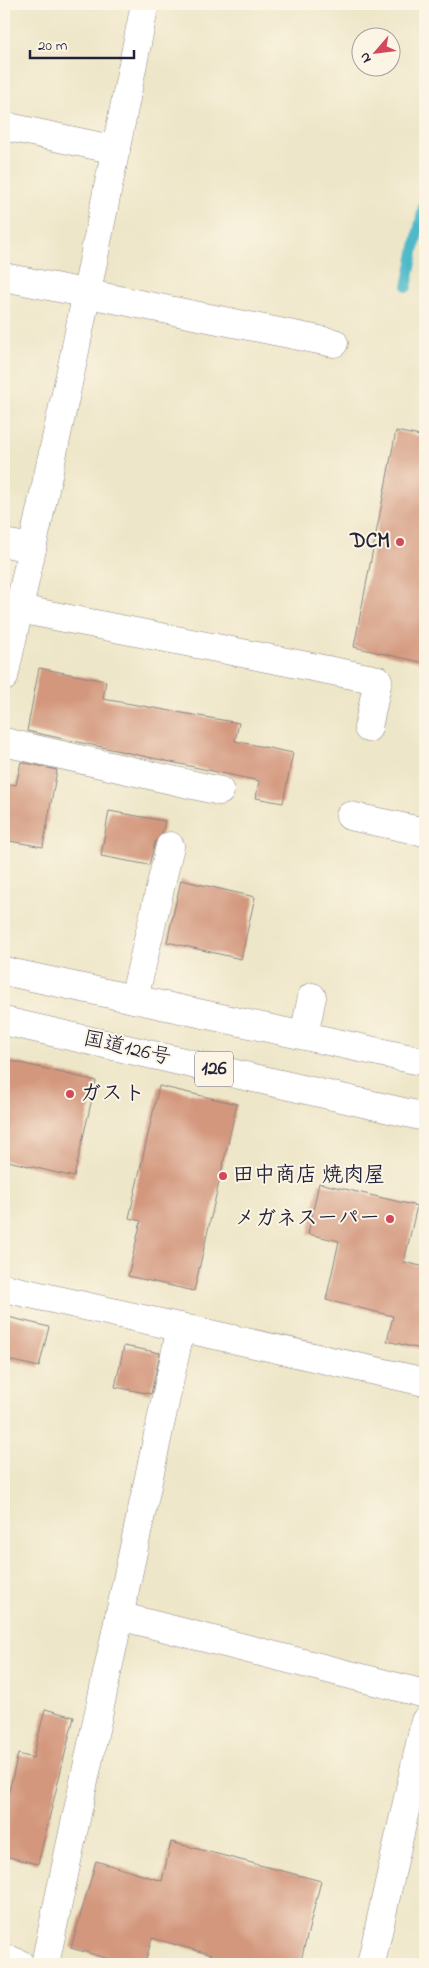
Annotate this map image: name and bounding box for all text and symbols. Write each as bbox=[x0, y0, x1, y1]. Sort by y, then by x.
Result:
scale bar bbox=[30, 28, 134, 60]
north arrow bbox=[352, 28, 402, 78]
text: 20 m bbox=[38, 35, 68, 57]
text: N bbox=[354, 48, 377, 67]
place label: DCM bbox=[349, 527, 390, 557]
marker: DCM bbox=[394, 536, 406, 548]
street label: 国道126号 bbox=[80, 1024, 174, 1074]
road number: 126 bbox=[195, 1052, 233, 1086]
place label: ガスト bbox=[80, 1079, 145, 1109]
marker: ガスト bbox=[64, 1088, 76, 1100]
place label: 田中商店 焼肉屋 bbox=[233, 1161, 385, 1191]
marker: 田中商店 焼肉屋 bbox=[217, 1170, 229, 1182]
place label: メガネスーパー bbox=[234, 1204, 380, 1234]
marker: メガネスーパー bbox=[384, 1213, 396, 1225]

